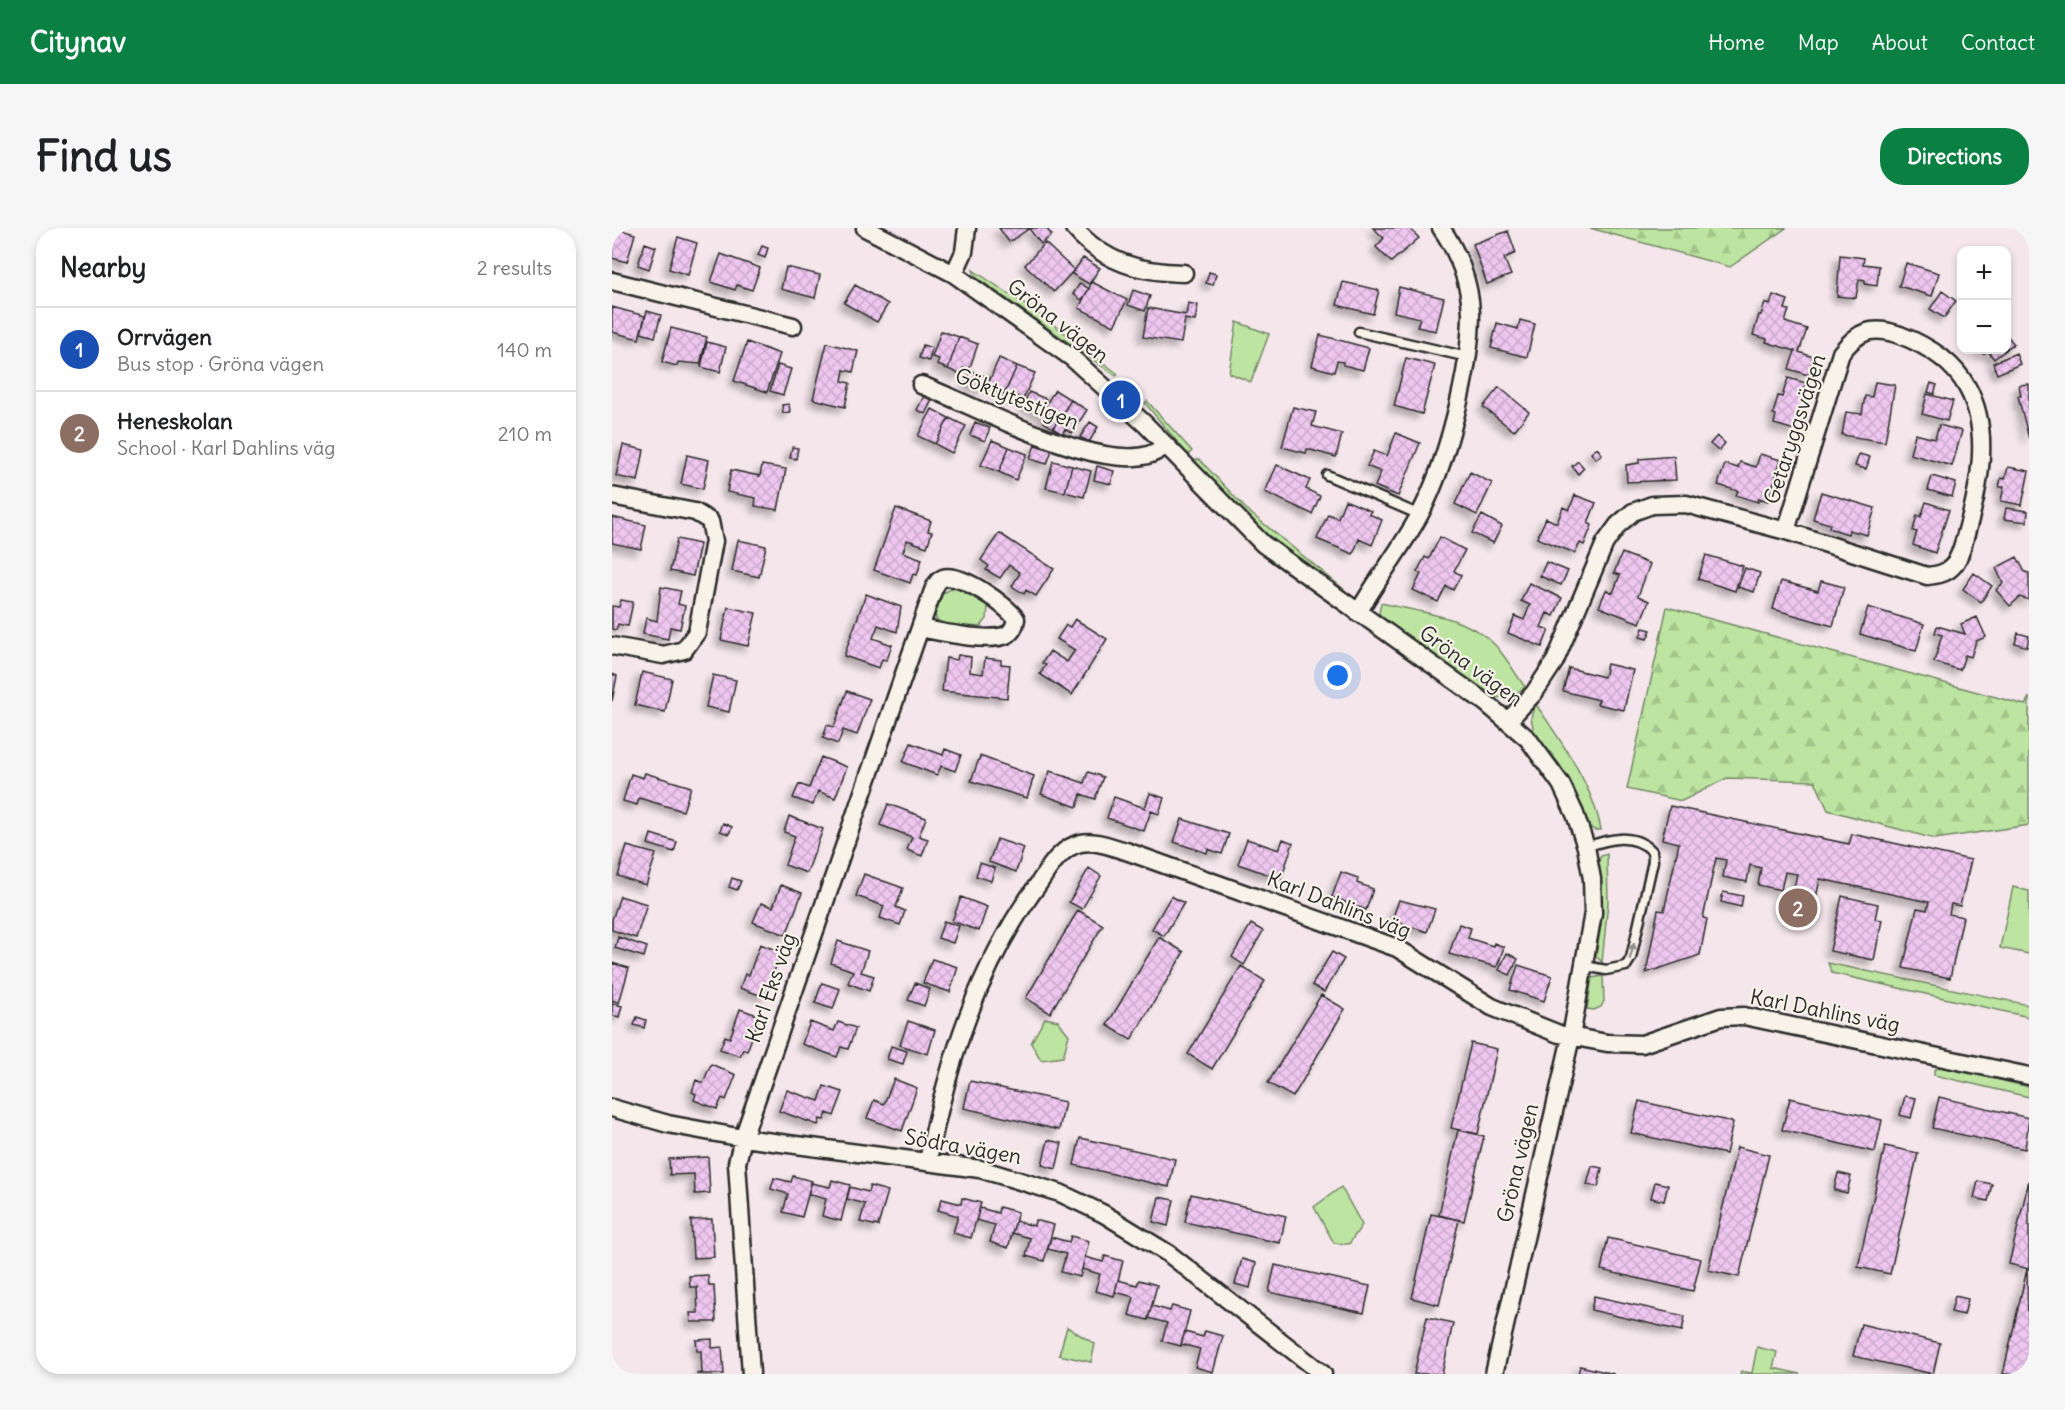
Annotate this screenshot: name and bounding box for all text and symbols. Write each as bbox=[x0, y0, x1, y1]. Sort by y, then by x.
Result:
text: Citynav bbox=[30, 24, 126, 60]
text: Home bbox=[1708, 29, 1765, 56]
text: Map bbox=[1798, 29, 1839, 56]
text: About bbox=[1872, 29, 1928, 56]
text: Contact bbox=[1961, 29, 2035, 56]
button: Directions bbox=[1880, 128, 2029, 185]
text: Find us bbox=[36, 130, 172, 182]
map controls bbox=[1957, 246, 2011, 354]
button: + bbox=[1957, 246, 2011, 300]
text: Nearby bbox=[60, 251, 146, 284]
text: 2 results bbox=[477, 255, 552, 280]
street label: Gröna vägen bbox=[1002, 273, 1115, 369]
button: − bbox=[1957, 300, 2011, 354]
text: Orrvägen bbox=[117, 323, 212, 351]
text: 1 bbox=[76, 337, 83, 362]
text: 140 m bbox=[497, 337, 552, 362]
street label: Getaryggsvägen bbox=[1758, 350, 1832, 507]
text: Bus stop · Gröna vägen bbox=[117, 351, 324, 376]
street label: Göktytestigen bbox=[951, 361, 1083, 436]
pin: 1 bbox=[1102, 378, 1140, 423]
text: Heneskolan bbox=[117, 407, 233, 435]
text: 2 bbox=[74, 421, 85, 446]
text: 210 m bbox=[498, 421, 552, 446]
text: School · Karl Dahlins väg bbox=[117, 435, 335, 460]
street label: Gröna vägen bbox=[1414, 619, 1528, 712]
your location bbox=[1323, 661, 1352, 690]
street label: Karl Dahlins väg bbox=[1263, 865, 1415, 944]
pin: 2 bbox=[1778, 886, 1818, 930]
street label: Karl Eks väg bbox=[739, 929, 802, 1046]
one-way arrow bbox=[1628, 942, 1637, 960]
street label: Karl Dahlins väg bbox=[1748, 983, 1902, 1038]
street label: Gröna vägen bbox=[1491, 1101, 1544, 1225]
street label: Södra vägen bbox=[902, 1123, 1024, 1170]

